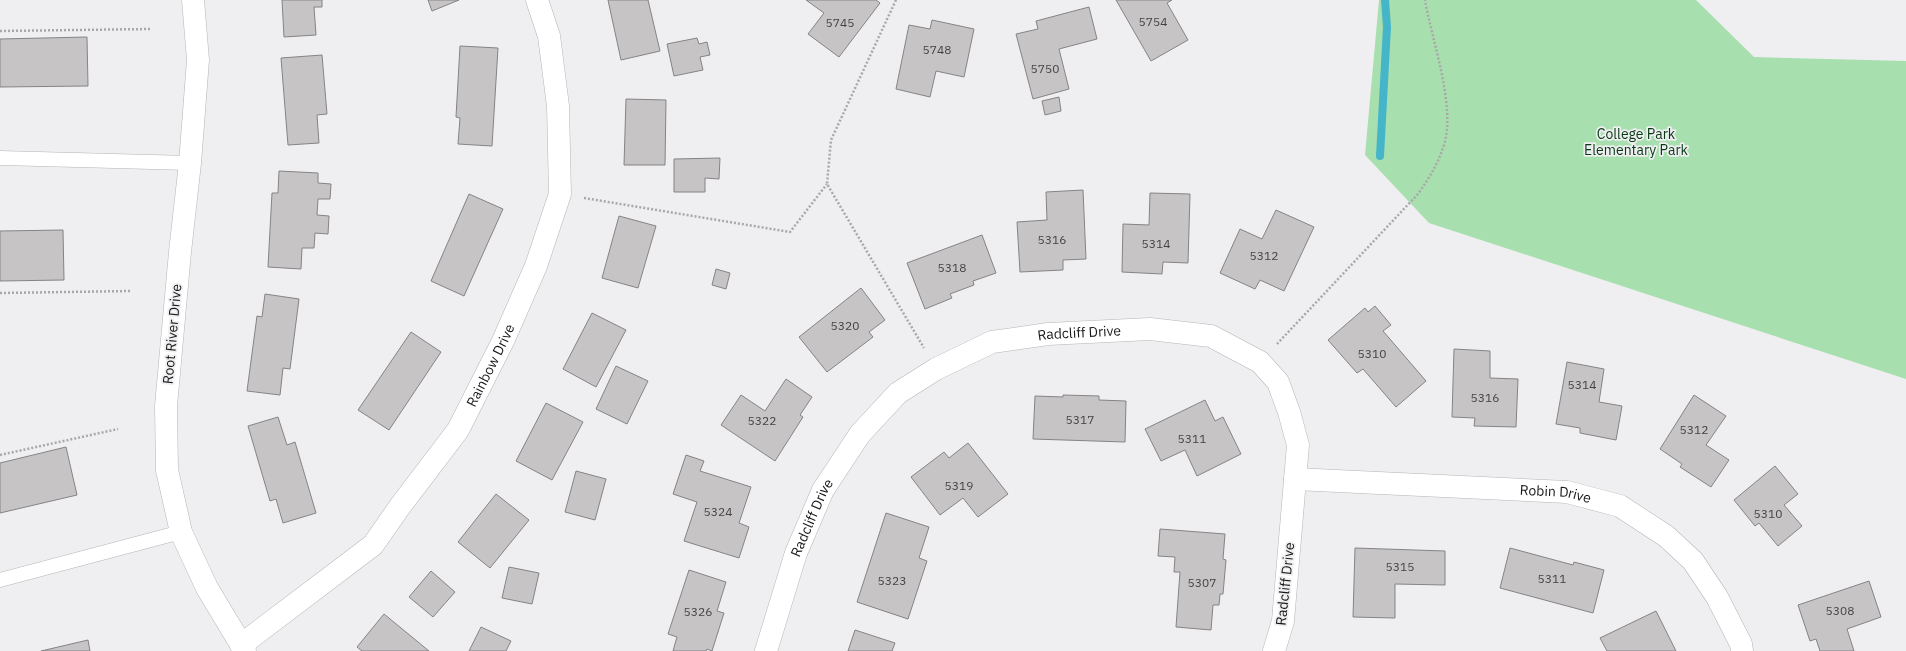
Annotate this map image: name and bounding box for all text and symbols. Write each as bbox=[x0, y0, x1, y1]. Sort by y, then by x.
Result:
house number: 5754 bbox=[1139, 14, 1167, 29]
house number: 5745 bbox=[826, 15, 854, 30]
house number: 5748 bbox=[923, 42, 951, 57]
house number: 5750 bbox=[1031, 61, 1059, 76]
park label: College Park Elementary Park bbox=[1584, 125, 1689, 159]
house number: 5316 bbox=[1038, 232, 1066, 247]
house number: 5314 bbox=[1142, 236, 1170, 251]
house number: 5312 bbox=[1250, 248, 1278, 263]
house number: 5318 bbox=[938, 260, 966, 275]
street label: Root River Drive bbox=[159, 283, 185, 385]
house number: 5320 bbox=[831, 318, 859, 333]
street label: Rainbow Drive bbox=[462, 321, 519, 410]
street label: Radcliff Drive bbox=[1036, 321, 1122, 344]
house number: 5310 bbox=[1358, 346, 1386, 361]
house number: 5314 bbox=[1568, 377, 1596, 392]
house number: 5316 bbox=[1471, 390, 1499, 405]
house number: 5317 bbox=[1066, 412, 1094, 427]
house number: 5322 bbox=[748, 413, 776, 428]
house number: 5312 bbox=[1680, 422, 1708, 437]
house number: 5311 bbox=[1178, 431, 1206, 446]
street label: Radcliff Drive bbox=[786, 475, 837, 560]
house number: 5319 bbox=[945, 478, 973, 493]
street label: Robin Drive bbox=[1519, 481, 1593, 507]
house number: 5324 bbox=[704, 504, 732, 519]
house number: 5310 bbox=[1754, 506, 1782, 521]
street label: Radcliff Drive bbox=[1272, 541, 1298, 627]
house number: 5315 bbox=[1386, 559, 1414, 574]
house number: 5311 bbox=[1538, 571, 1566, 586]
house number: 5323 bbox=[878, 573, 906, 588]
house number: 5307 bbox=[1188, 575, 1216, 590]
house number: 5308 bbox=[1826, 603, 1854, 618]
house number: 5326 bbox=[684, 604, 712, 619]

